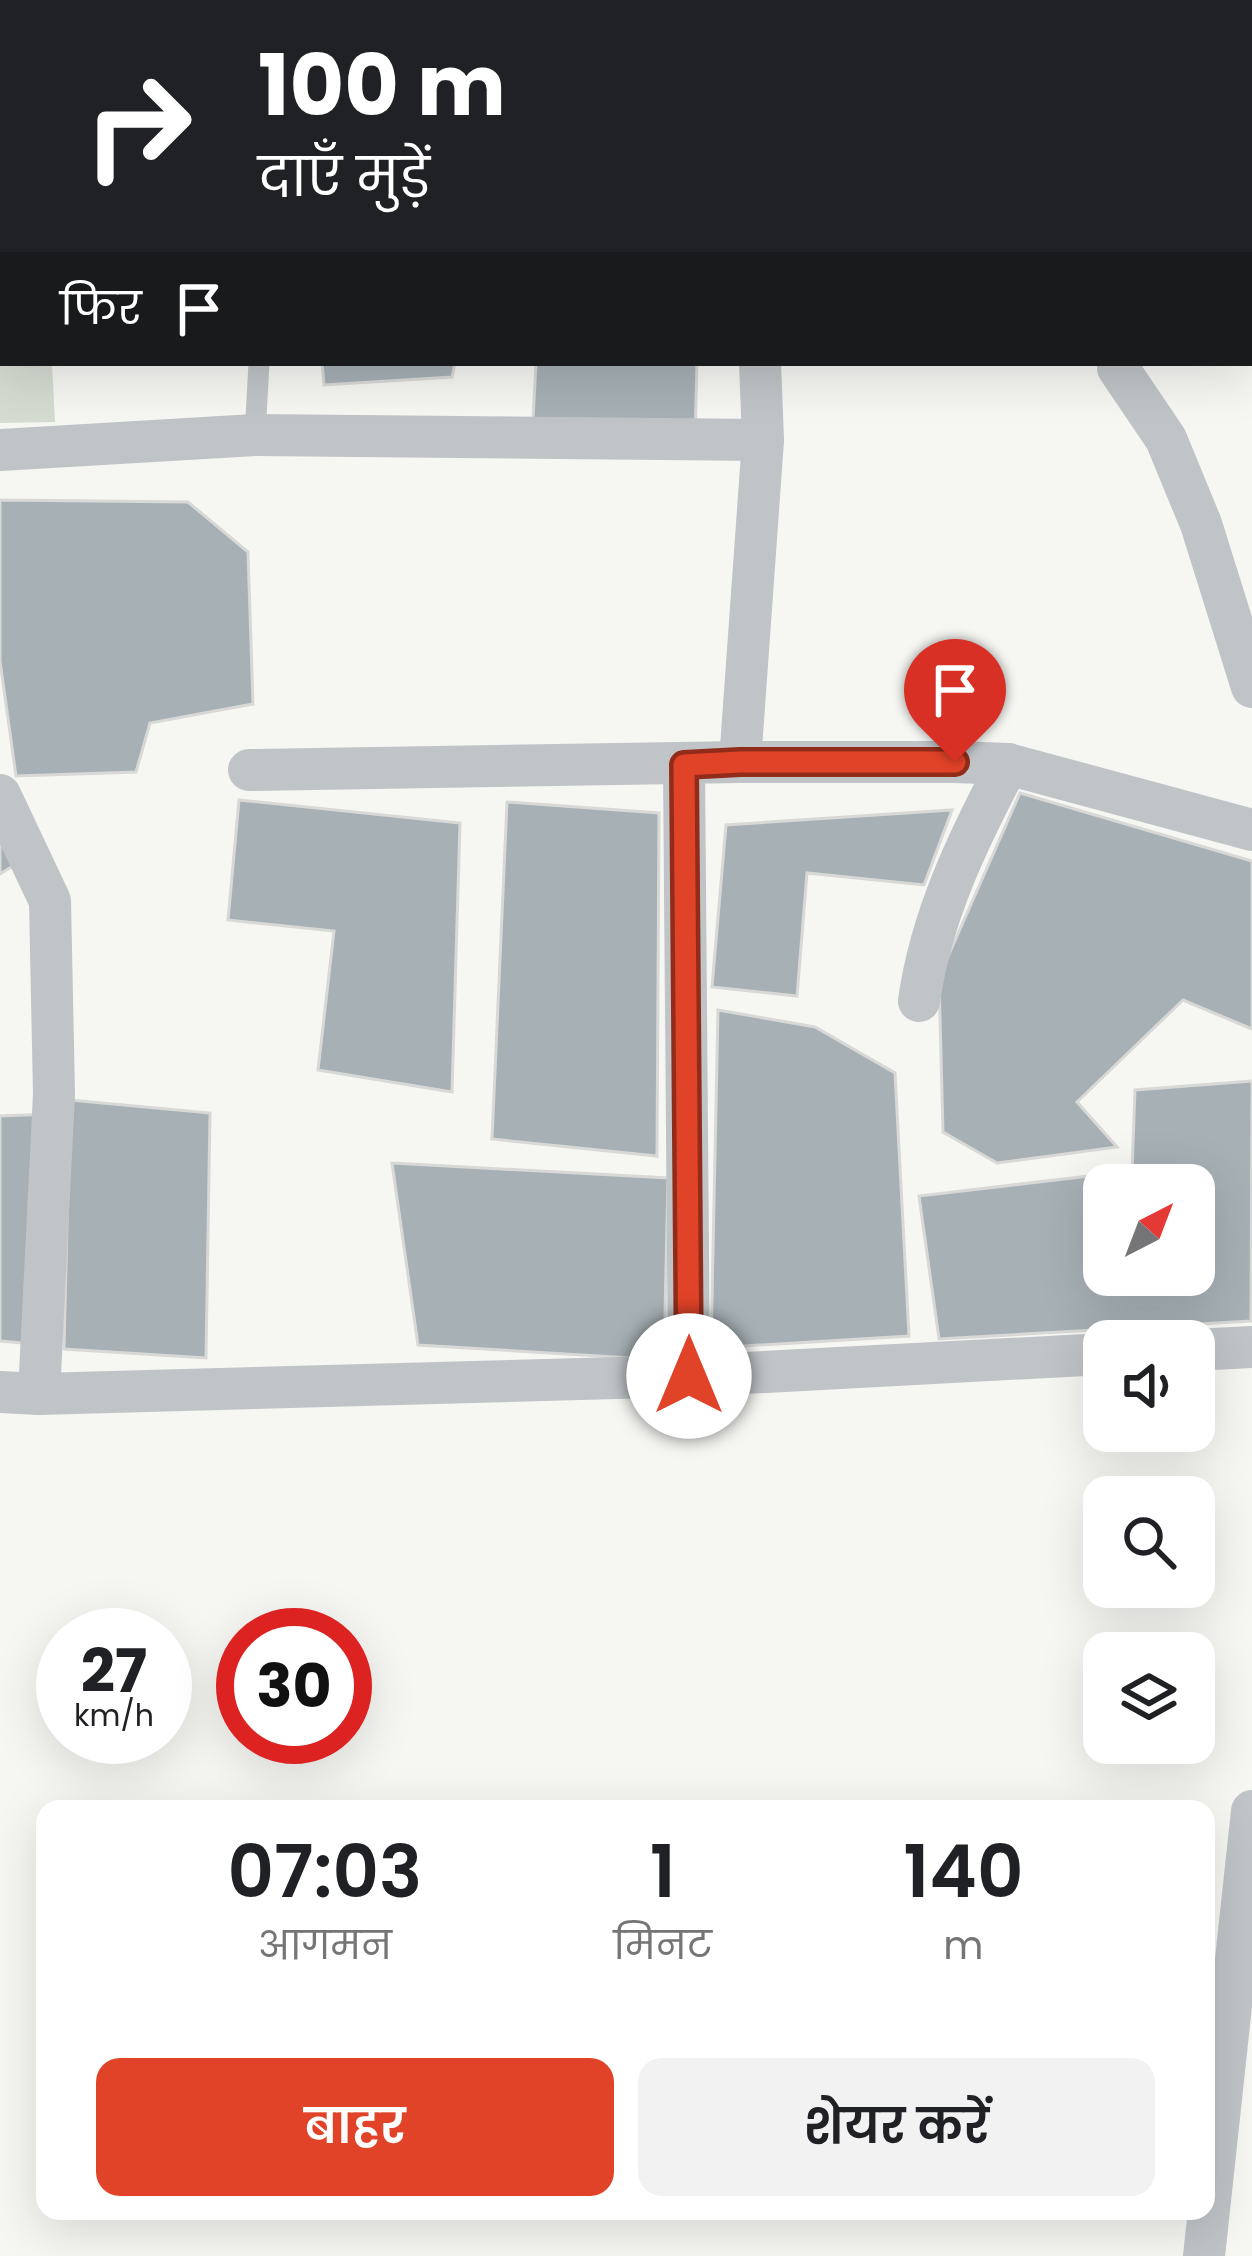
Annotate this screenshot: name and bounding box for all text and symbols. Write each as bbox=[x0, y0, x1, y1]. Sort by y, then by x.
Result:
text: 100 m bbox=[258, 27, 506, 144]
icon: right bbox=[60, 48, 216, 204]
text: दाएँ मुड़ें bbox=[258, 139, 430, 215]
icon: arrive bbox=[166, 276, 232, 342]
text: फिर bbox=[60, 277, 142, 340]
pin bbox=[904, 639, 1006, 762]
icon: arrive bbox=[922, 657, 988, 723]
north arrow bbox=[1083, 1164, 1215, 1296]
map controls bbox=[1083, 1164, 1215, 1764]
position arrow bbox=[626, 1313, 752, 1439]
button: sound bbox=[1083, 1320, 1215, 1452]
button: search bbox=[1083, 1476, 1215, 1608]
speed limit sign: 30 bbox=[216, 1608, 372, 1764]
text: 27 bbox=[81, 1629, 147, 1713]
button: layers bbox=[1083, 1632, 1215, 1764]
text: km/h bbox=[74, 1694, 154, 1737]
text: 07:03 bbox=[228, 1821, 422, 1922]
text: 1 bbox=[650, 1821, 676, 1922]
text: 140 bbox=[903, 1821, 1023, 1922]
text: आगमन bbox=[258, 1918, 392, 1973]
text: मिनट bbox=[614, 1918, 712, 1973]
text: m bbox=[943, 1918, 983, 1973]
button: बाहर bbox=[96, 2058, 614, 2196]
button: शेयर करें bbox=[638, 2058, 1155, 2196]

